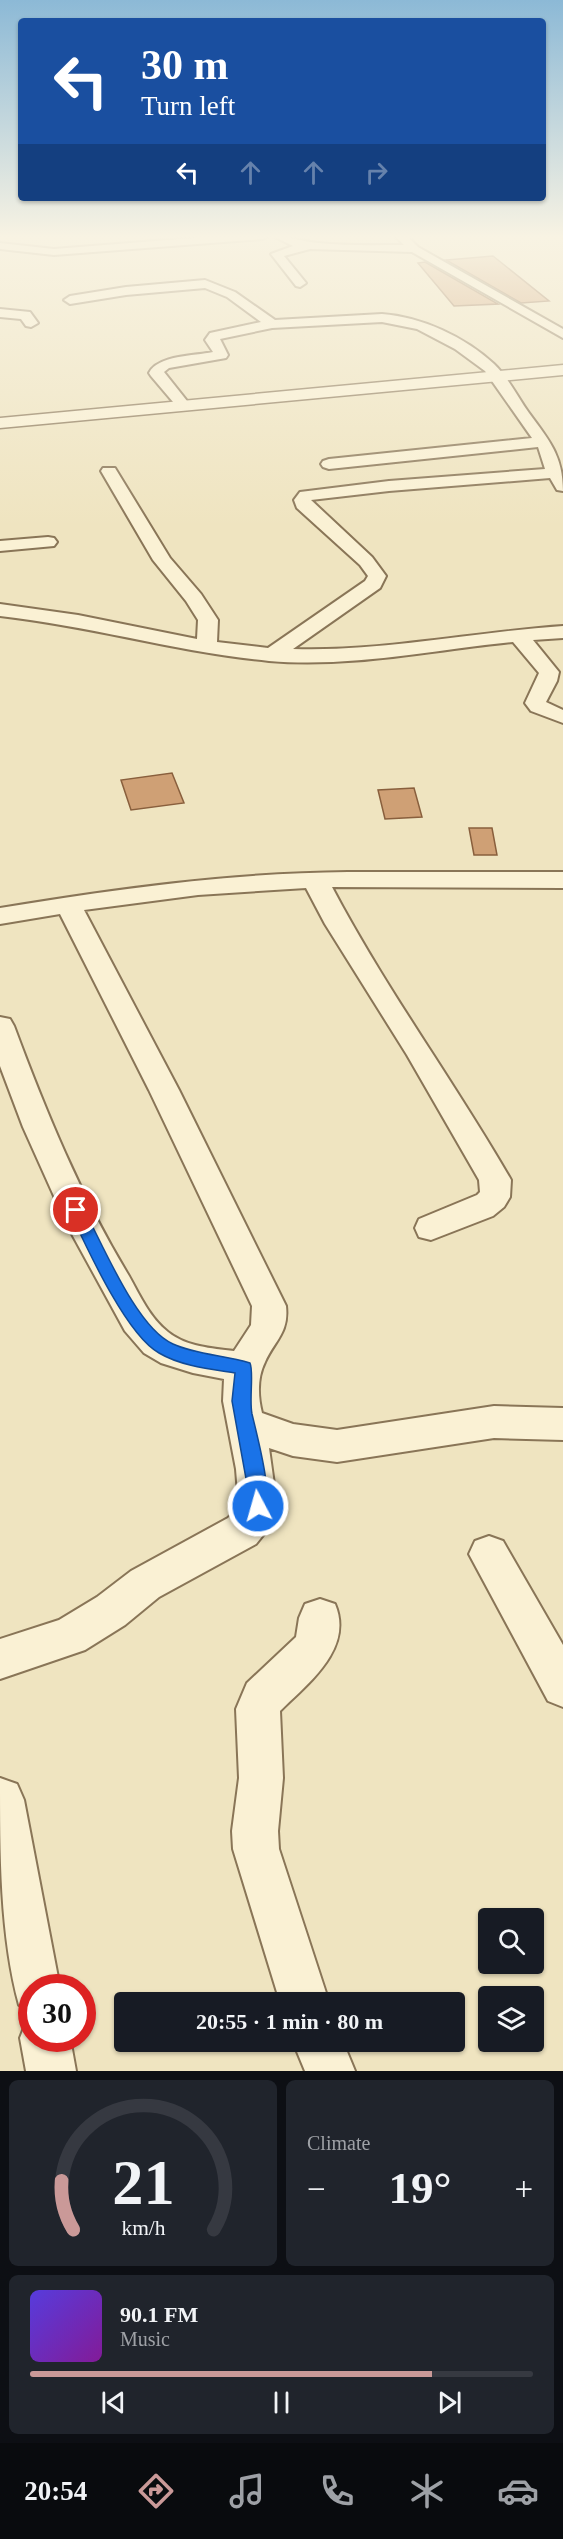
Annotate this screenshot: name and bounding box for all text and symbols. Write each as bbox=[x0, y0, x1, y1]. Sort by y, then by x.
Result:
icon: left bbox=[42, 42, 120, 120]
text: 30 m bbox=[141, 42, 229, 88]
text: Turn left bbox=[141, 91, 235, 121]
icon: left bbox=[171, 156, 204, 189]
icon: ahead bbox=[234, 156, 267, 189]
icon: ahead bbox=[297, 156, 330, 189]
icon: right bbox=[360, 156, 393, 189]
pin bbox=[50, 1184, 101, 1235]
icon: arrive bbox=[59, 1193, 92, 1226]
position arrow bbox=[226, 1474, 290, 1538]
map controls bbox=[478, 1908, 544, 2052]
button: search bbox=[478, 1908, 544, 1974]
speed limit sign: 30 bbox=[18, 1974, 96, 2052]
button: layers bbox=[478, 1986, 544, 2052]
text: 20:55 · 1 min · 80 m bbox=[196, 2009, 383, 2034]
text: Climate bbox=[307, 2132, 370, 2154]
text: 21 bbox=[112, 2148, 174, 2217]
text: 19° bbox=[389, 2163, 452, 2213]
text: − bbox=[307, 2171, 326, 2207]
text: + bbox=[514, 2171, 533, 2207]
text: km/h bbox=[121, 2216, 165, 2240]
text: 90.1 FM bbox=[120, 2302, 198, 2327]
text: Music bbox=[120, 2328, 170, 2350]
icon: previous bbox=[97, 2386, 130, 2419]
icon: pause bbox=[265, 2386, 298, 2419]
icon: next bbox=[433, 2386, 466, 2419]
icon: directions bbox=[135, 2470, 177, 2512]
icon: music bbox=[226, 2470, 268, 2512]
icon: phone bbox=[316, 2470, 358, 2512]
icon: climate bbox=[406, 2470, 448, 2512]
icon: car bbox=[497, 2470, 539, 2512]
text: 20:54 bbox=[24, 2476, 87, 2506]

